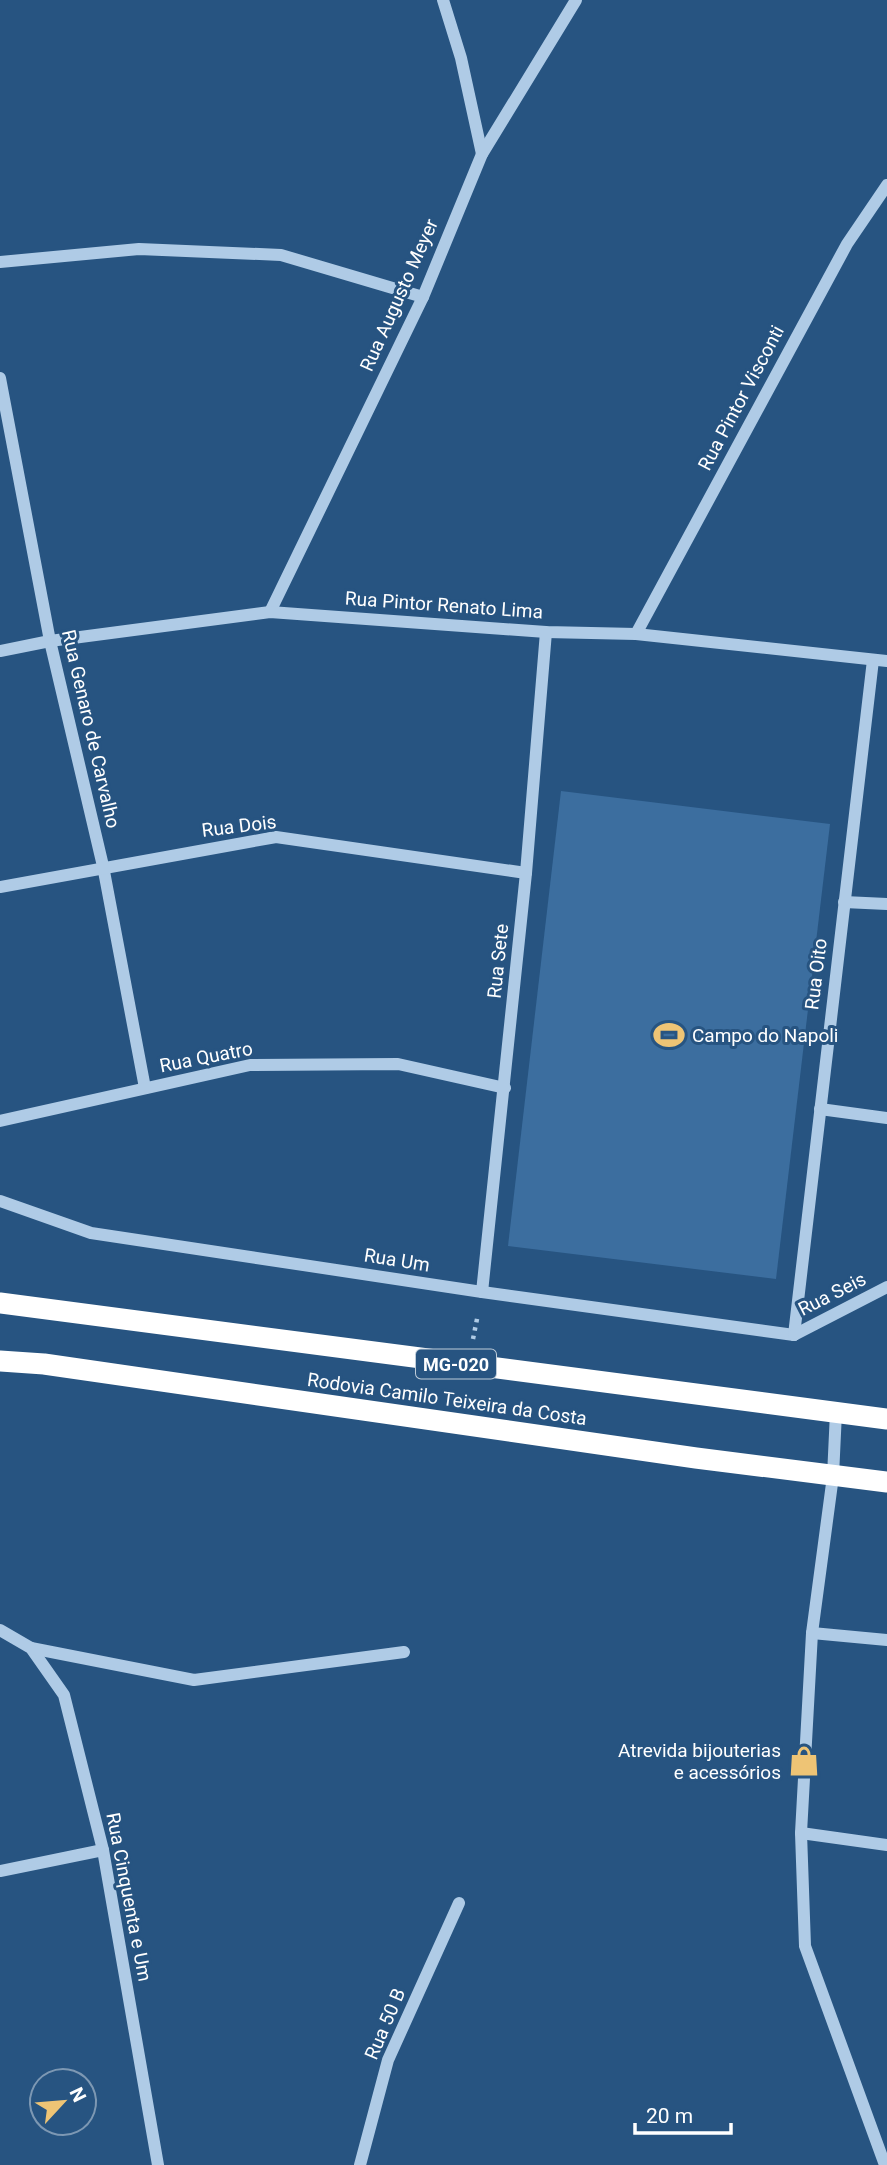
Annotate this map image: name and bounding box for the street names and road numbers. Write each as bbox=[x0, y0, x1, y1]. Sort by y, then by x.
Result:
street label: Rua Augusto Meyer bbox=[355, 215, 443, 375]
street label: Rua Pintor Visconti bbox=[693, 322, 789, 474]
street label: Rua Pintor Renato Lima bbox=[344, 587, 544, 623]
street label: Rua Genaro de Carvalho bbox=[57, 628, 125, 830]
street label: Rua Dois bbox=[200, 810, 278, 842]
street label: Rua Sete bbox=[483, 923, 513, 999]
street label: Rua Oito bbox=[800, 937, 832, 1011]
street label: Rua Quatro bbox=[157, 1037, 255, 1077]
street label: Rua Um bbox=[362, 1243, 432, 1277]
street label: Rua Seis bbox=[794, 1267, 870, 1321]
road number: MG-020 bbox=[416, 1350, 496, 1378]
street label: Rodovia Camilo Teixeira da Costa bbox=[306, 1368, 588, 1430]
street label: Rua Cinquenta e Um bbox=[101, 1811, 157, 1983]
street label: Rua 50 B bbox=[360, 1985, 410, 2063]

